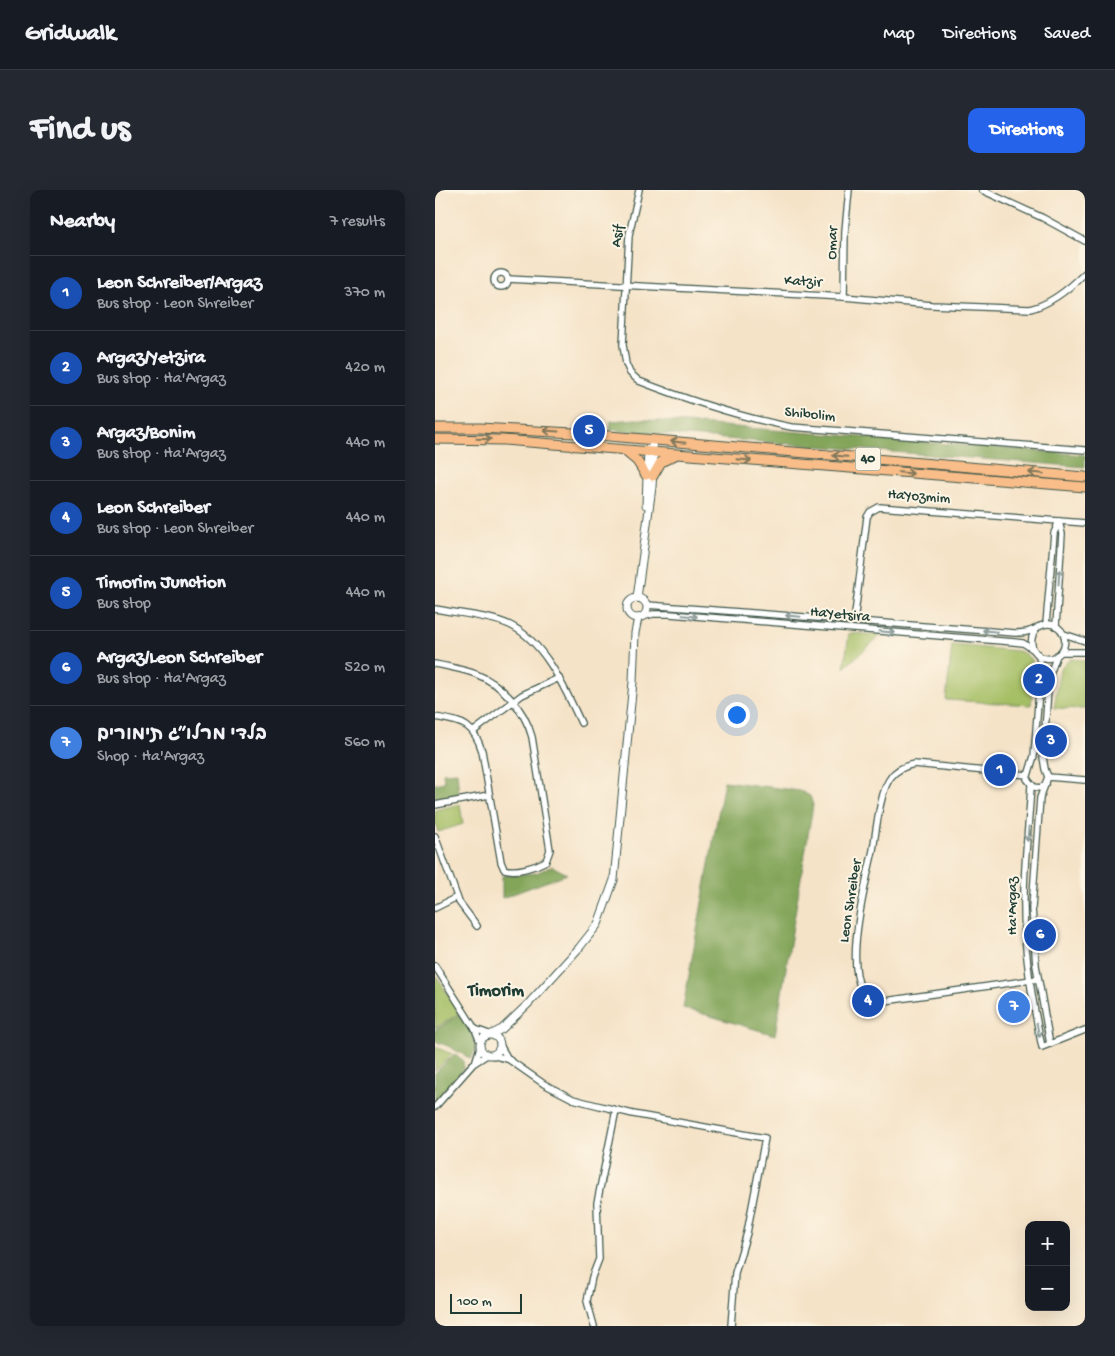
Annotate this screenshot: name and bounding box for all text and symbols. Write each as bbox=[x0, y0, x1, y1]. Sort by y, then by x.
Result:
text: Gridwalk bbox=[25, 20, 116, 49]
text: Map bbox=[883, 24, 915, 45]
text: Directions bbox=[943, 24, 1016, 45]
text: Saved bbox=[1044, 24, 1090, 45]
button: Directions bbox=[968, 108, 1085, 153]
text: Find us bbox=[30, 110, 130, 151]
text: Nearby bbox=[50, 210, 115, 235]
text: 7 results bbox=[330, 213, 385, 232]
street label: Asif bbox=[608, 222, 629, 248]
street label: Omar bbox=[823, 224, 843, 260]
text: Leon Schreiber/Argaz bbox=[97, 272, 262, 295]
street label: Katzir bbox=[784, 272, 824, 292]
text: 1 bbox=[63, 284, 69, 303]
text: 370 m bbox=[344, 284, 385, 303]
text: Bus stop · Leon Shreiber bbox=[97, 295, 253, 314]
text: Argaz/Yetzira bbox=[97, 347, 205, 370]
text: 2 bbox=[62, 359, 70, 378]
text: 420 m bbox=[345, 359, 385, 378]
text: Bus stop · Ha'Argaz bbox=[97, 370, 226, 389]
street label: Shibolim bbox=[784, 403, 837, 427]
pin: 5 bbox=[573, 412, 605, 450]
text: Argaz/Bonim bbox=[97, 422, 195, 445]
one-way arrow bbox=[543, 427, 559, 436]
text: 3 bbox=[62, 434, 70, 453]
text: 440 m bbox=[346, 434, 385, 453]
one-way arrow bbox=[475, 434, 491, 444]
one-way arrow bbox=[670, 438, 686, 447]
text: Bus stop · Ha'Argaz bbox=[97, 445, 226, 464]
road number: 40 bbox=[855, 448, 881, 470]
one-way arrow bbox=[832, 451, 848, 461]
one-way arrow bbox=[736, 455, 752, 464]
one-way arrow bbox=[898, 468, 914, 477]
one-way arrow bbox=[1029, 468, 1045, 477]
street label: HaYozmim bbox=[887, 486, 951, 508]
text: Leon Schreiber bbox=[97, 497, 210, 520]
text: 4 bbox=[62, 509, 70, 528]
text: 440 m bbox=[346, 509, 385, 528]
text: Bus stop · Leon Shreiber bbox=[97, 520, 253, 539]
one-way arrow bbox=[1055, 569, 1064, 585]
text: Timorim Junction bbox=[97, 572, 226, 595]
text: 5 bbox=[62, 584, 70, 603]
text: 440 m bbox=[346, 584, 385, 603]
text: Bus stop bbox=[97, 595, 151, 614]
street label: HaYetsira bbox=[809, 603, 871, 627]
one-way arrow bbox=[682, 611, 698, 621]
one-way arrow bbox=[785, 611, 801, 620]
one-way arrow bbox=[879, 627, 895, 637]
one-way arrow bbox=[982, 627, 998, 636]
text: Argaz/Leon Schreiber bbox=[97, 647, 262, 670]
text: 6 bbox=[62, 659, 70, 678]
text: 520 m bbox=[345, 659, 385, 678]
pin: 2 bbox=[1023, 661, 1055, 699]
text: Bus stop · Ha'Argaz bbox=[97, 670, 226, 689]
your location bbox=[724, 702, 750, 728]
pin: 3 bbox=[1035, 722, 1067, 760]
text: בלדי מרלו״ג תימורים bbox=[97, 724, 267, 747]
text: 7 bbox=[62, 734, 70, 753]
text: 560 m bbox=[344, 734, 385, 753]
text: Shop · Ha'Argaz bbox=[97, 748, 204, 767]
pin: 1 bbox=[984, 751, 1016, 789]
one-way arrow bbox=[1023, 826, 1032, 842]
street label: Leon Shreiber bbox=[836, 856, 867, 944]
street label: Ha'Argaz bbox=[1004, 876, 1022, 935]
pin: 6 bbox=[1024, 916, 1056, 954]
district label: Timorim bbox=[466, 981, 524, 1002]
pin: 4 bbox=[852, 982, 884, 1020]
pin: 7 bbox=[998, 988, 1030, 1026]
one-way arrow bbox=[1034, 1022, 1044, 1038]
map controls bbox=[1025, 1221, 1070, 1311]
button: + bbox=[1025, 1221, 1070, 1266]
button: − bbox=[1025, 1266, 1070, 1311]
scale bar bbox=[450, 1291, 523, 1314]
text: 100 m bbox=[457, 1294, 492, 1311]

